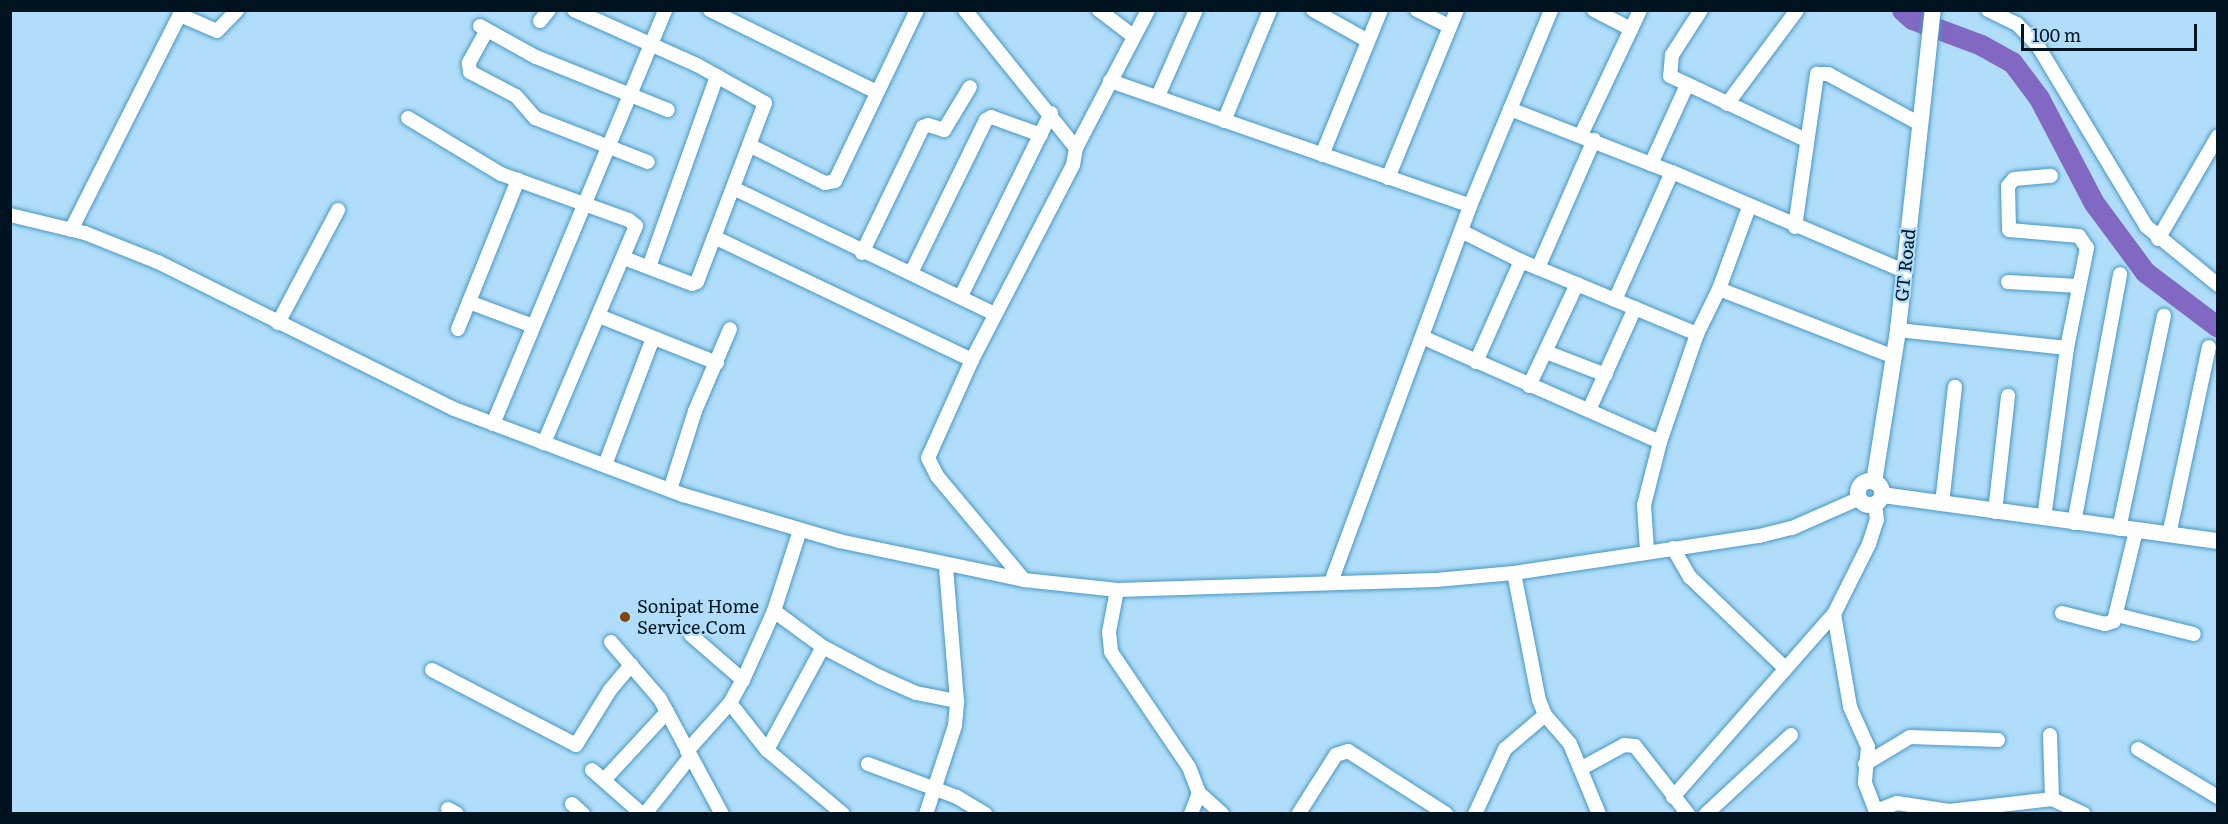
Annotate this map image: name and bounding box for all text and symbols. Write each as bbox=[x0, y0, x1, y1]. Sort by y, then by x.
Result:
scale bar bbox=[2024, 12, 2200, 50]
text: 100 m bbox=[2032, 21, 2081, 48]
street label: GT Road bbox=[1890, 227, 1920, 303]
place label: Sonipat Home Service.Com bbox=[637, 596, 759, 638]
marker: Sonipat Home Service.Com bbox=[618, 610, 632, 624]

